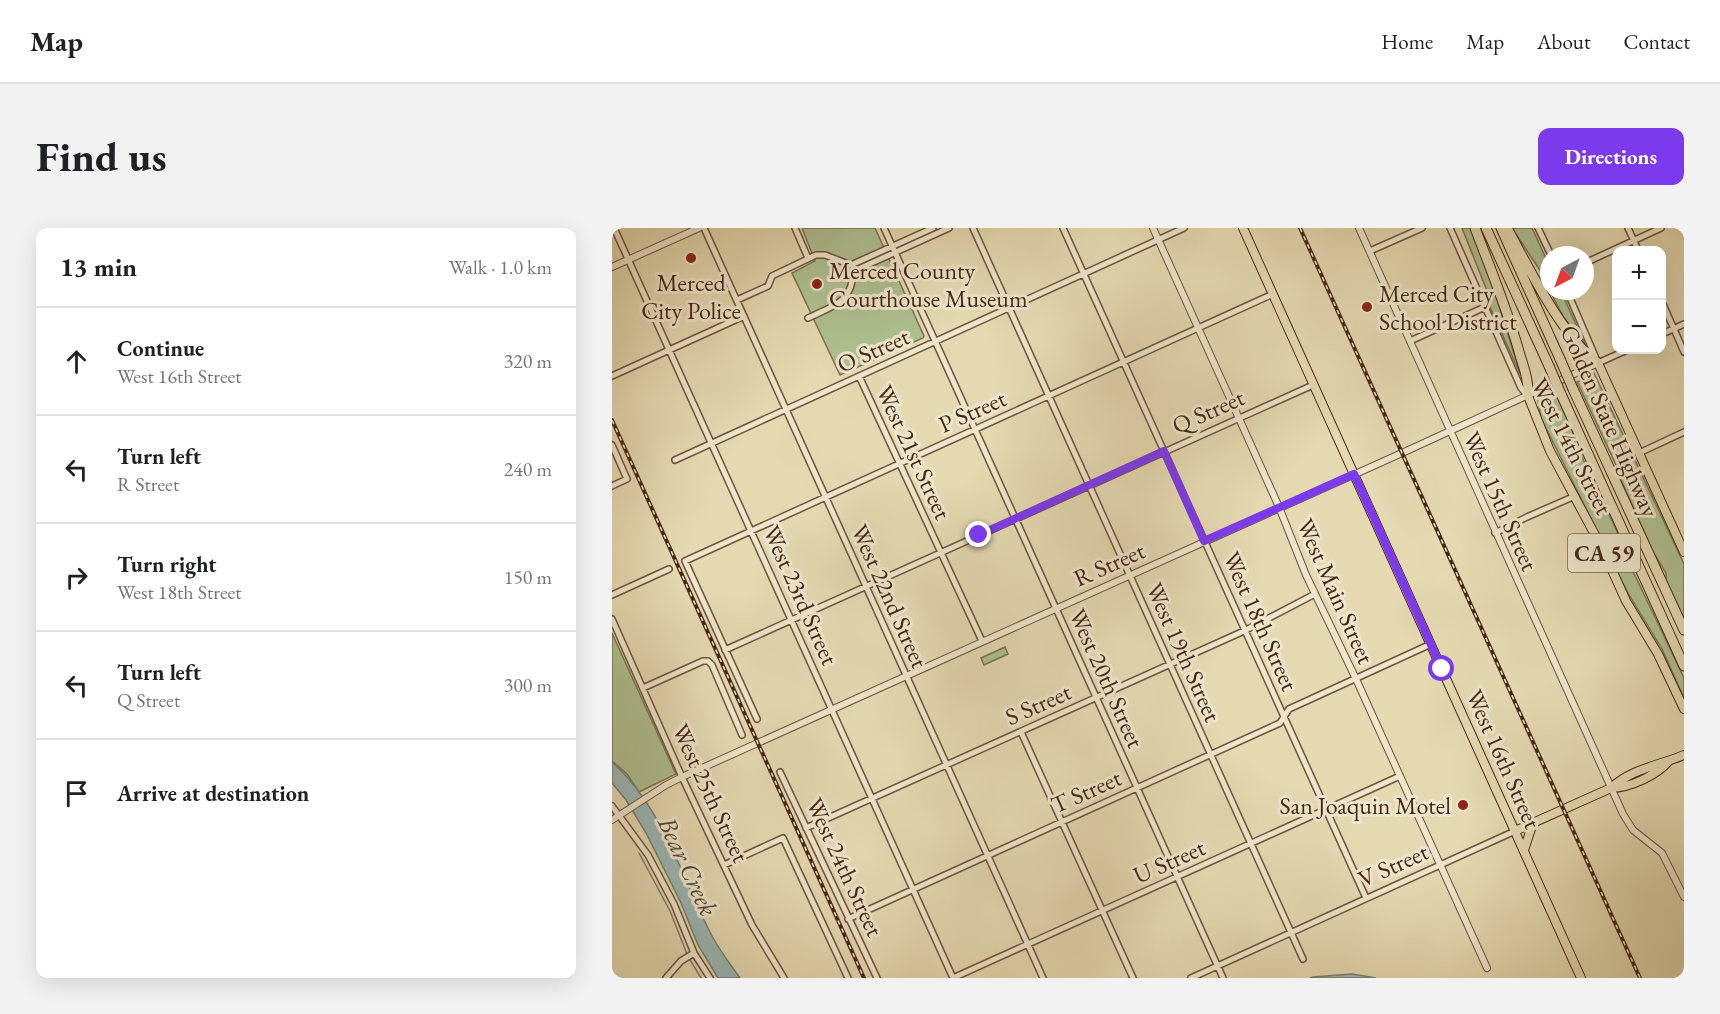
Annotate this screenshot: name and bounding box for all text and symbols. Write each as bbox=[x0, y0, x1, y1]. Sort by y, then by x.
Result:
text: Map bbox=[30, 23, 83, 59]
text: Home bbox=[1381, 28, 1433, 55]
text: Map bbox=[1466, 28, 1504, 55]
text: About bbox=[1537, 28, 1590, 55]
text: Contact bbox=[1623, 28, 1690, 55]
button: Directions bbox=[1538, 128, 1684, 185]
text: Find us bbox=[36, 129, 167, 184]
north arrow bbox=[1540, 246, 1594, 300]
map controls bbox=[1612, 246, 1666, 354]
button: + bbox=[1612, 246, 1666, 300]
text: 13 min bbox=[60, 250, 137, 284]
marker: Merced City Police bbox=[684, 251, 698, 265]
text: Walk · 1.0 km bbox=[449, 254, 552, 280]
place label: Merced County Courthouse Museum bbox=[829, 255, 1028, 314]
place label: Merced City Police bbox=[641, 267, 741, 326]
marker: Merced County Courthouse Museum bbox=[810, 277, 824, 291]
place label: Merced City School District bbox=[1379, 278, 1517, 337]
marker: Merced City School District bbox=[1360, 300, 1374, 314]
button: − bbox=[1612, 300, 1666, 354]
street label: O Street bbox=[832, 320, 914, 380]
street label: Golden State Highway bbox=[1554, 320, 1666, 522]
text: Continue bbox=[117, 334, 204, 363]
icon: ahead bbox=[60, 345, 93, 378]
text: 320 m bbox=[504, 348, 552, 374]
text: West 16th Street bbox=[117, 363, 242, 389]
street label: West 14th Street bbox=[1524, 372, 1620, 520]
street label: West 21st Street bbox=[869, 380, 959, 525]
street label: Q Street bbox=[1167, 381, 1249, 441]
street label: P Street bbox=[933, 382, 1011, 440]
street label: West 15th Street bbox=[1456, 426, 1546, 576]
text: Turn left bbox=[117, 442, 201, 471]
icon: left bbox=[60, 453, 93, 486]
text: 240 m bbox=[504, 456, 552, 482]
text: R Street bbox=[117, 471, 179, 497]
street label: West Main Street bbox=[1290, 514, 1382, 669]
street label: West 22nd Street bbox=[844, 519, 936, 673]
street label: West 23rd Street bbox=[756, 520, 846, 670]
route end bbox=[965, 521, 991, 547]
street label: R Street bbox=[1069, 534, 1150, 593]
road number: CA 59 bbox=[1568, 534, 1640, 572]
street label: West 18th Street bbox=[1216, 546, 1306, 696]
text: Turn right bbox=[117, 550, 216, 579]
icon: right bbox=[60, 561, 93, 594]
text: 150 m bbox=[504, 564, 552, 590]
street label: West 19th Street bbox=[1139, 577, 1229, 727]
text: West 18th Street bbox=[117, 579, 242, 605]
street label: West 20th Street bbox=[1062, 603, 1152, 753]
route start bbox=[1428, 655, 1454, 681]
text: Turn left bbox=[117, 658, 201, 687]
icon: left bbox=[60, 669, 93, 702]
text: 300 m bbox=[504, 672, 552, 698]
street label: S Street bbox=[1000, 676, 1076, 732]
street label: West 16th Street bbox=[1459, 684, 1549, 834]
text: Q Street bbox=[117, 687, 180, 713]
street label: West 25th Street bbox=[665, 719, 757, 868]
street label: T Street bbox=[1046, 762, 1126, 820]
icon: arrive bbox=[60, 777, 93, 810]
text: Arrive at destination bbox=[117, 779, 309, 808]
place label: San Joaquin Motel bbox=[1279, 790, 1451, 821]
street label: West 24th Street bbox=[799, 793, 891, 942]
marker: San Joaquin Motel bbox=[1456, 798, 1470, 812]
water label: Bear Creek bbox=[650, 810, 726, 921]
street label: U Street bbox=[1128, 831, 1210, 890]
street label: V Street bbox=[1353, 836, 1433, 894]

